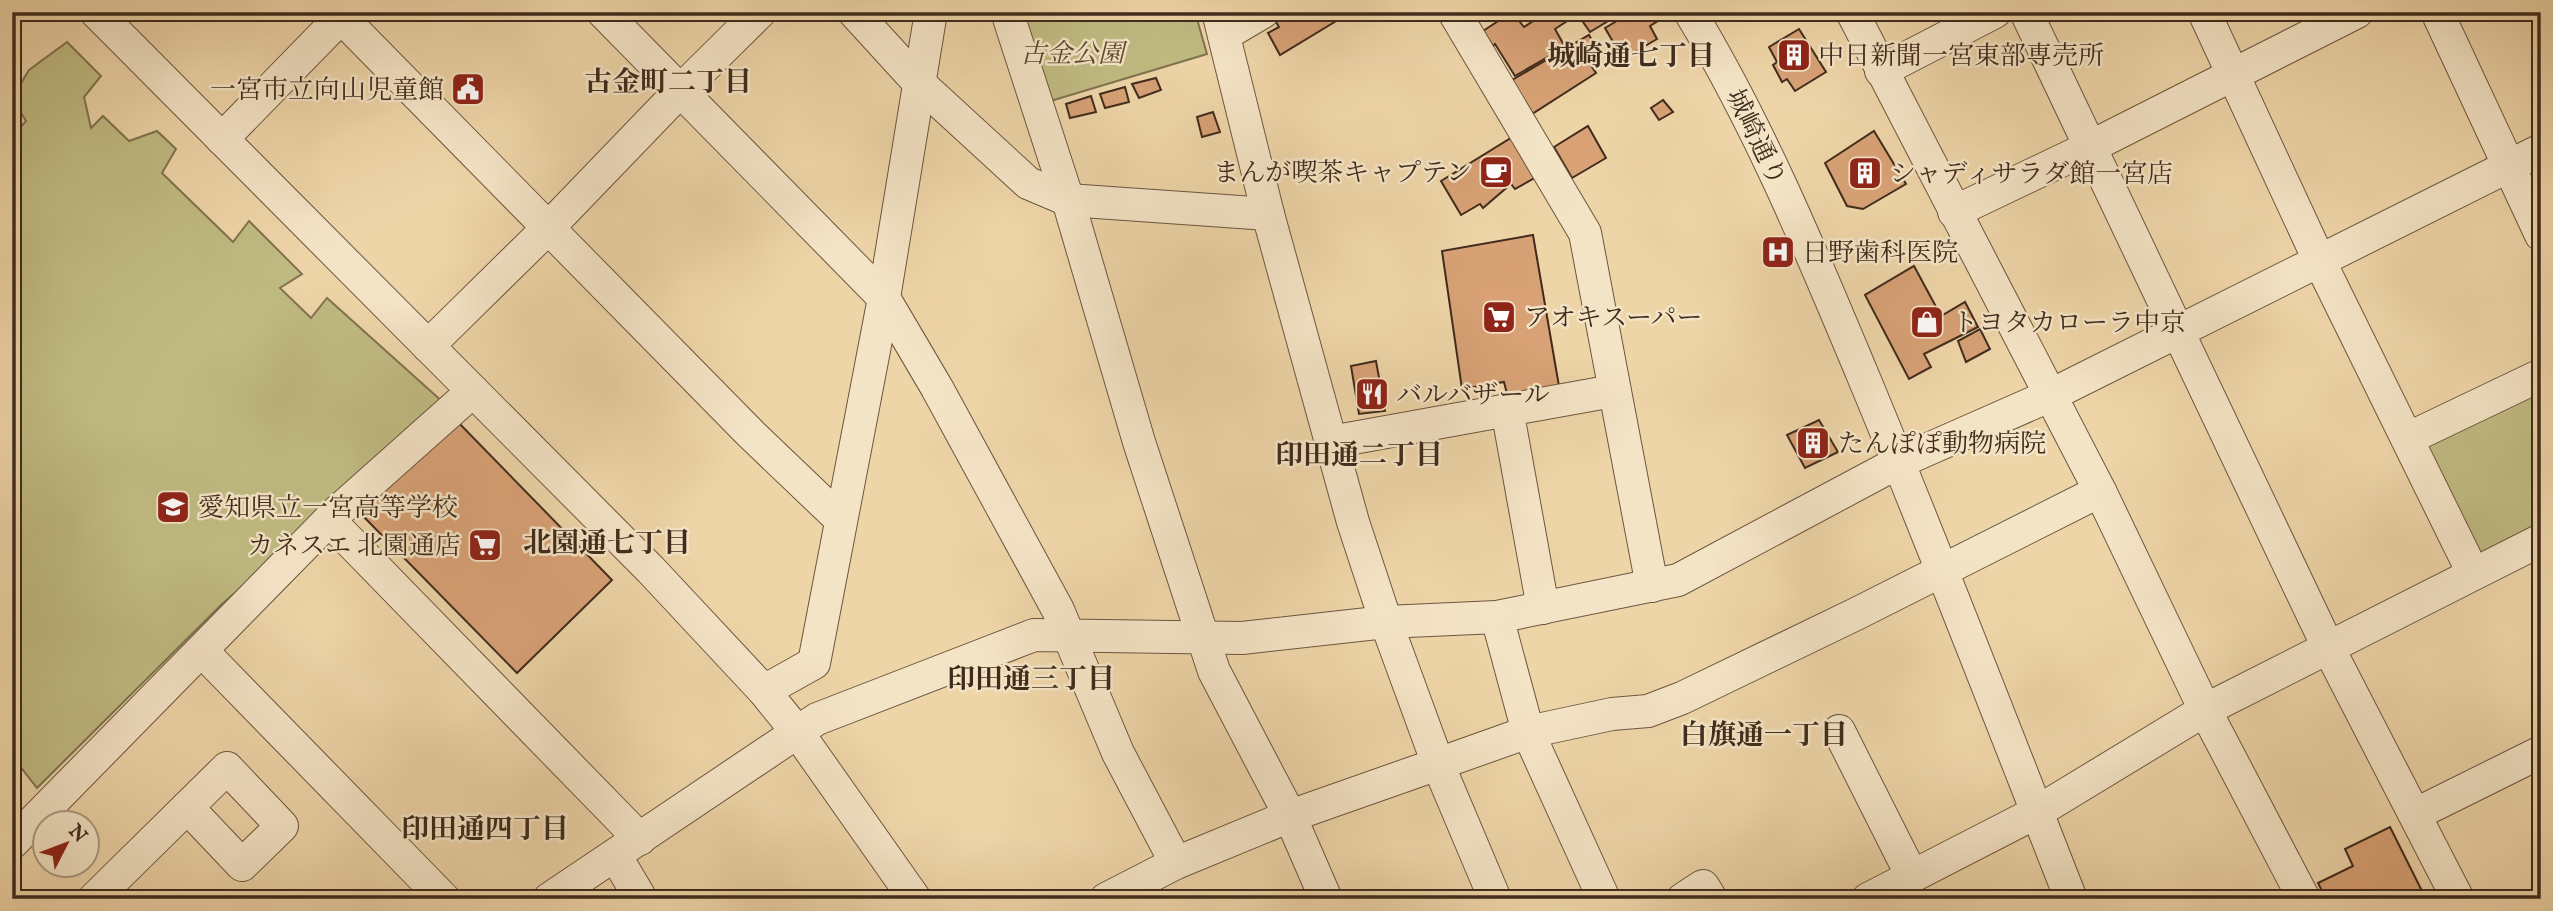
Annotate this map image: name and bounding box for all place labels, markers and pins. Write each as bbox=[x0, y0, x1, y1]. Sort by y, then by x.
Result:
building icon: 中日新聞一宮東部専売所 bbox=[1775, 36, 1813, 74]
place label: 中日新聞一宮東部専売所 bbox=[1818, 40, 2104, 73]
public building icon: 一宮市立向山児童館 bbox=[449, 70, 487, 108]
place label: 一宮市立向山児童館 bbox=[210, 74, 444, 107]
cafe icon: まんが喫茶キャプテン bbox=[1477, 153, 1515, 191]
building icon: シャディサラダ館一宮店 bbox=[1846, 154, 1884, 192]
place label: まんが喫茶キャプテン bbox=[1213, 157, 1472, 190]
place label: シャディサラダ館一宮店 bbox=[1890, 158, 2173, 191]
hospital icon: 日野歯科医院 bbox=[1759, 233, 1797, 271]
place label: 日野歯科医院 bbox=[1802, 237, 1958, 270]
supermarket icon: アオキスーパー bbox=[1480, 298, 1518, 336]
place label: アオキスーパー bbox=[1524, 302, 1703, 335]
shop icon: トヨタカローラ中京 bbox=[1908, 303, 1946, 341]
place label: トヨタカローラ中京 bbox=[1952, 307, 2186, 340]
restaurant icon: バルバザール bbox=[1353, 375, 1391, 413]
place label: バルバザール bbox=[1396, 379, 1550, 412]
building icon: たんぽぽ動物病院 bbox=[1794, 424, 1832, 462]
place label: たんぽぽ動物病院 bbox=[1838, 428, 2046, 461]
school or university icon: 愛知県立一宮高等学校 bbox=[154, 488, 192, 526]
place label: 愛知県立一宮高等学校 bbox=[198, 492, 458, 525]
supermarket icon: カネスエ 北園通店 bbox=[466, 526, 504, 564]
place label: カネスエ 北園通店 bbox=[247, 530, 461, 563]

